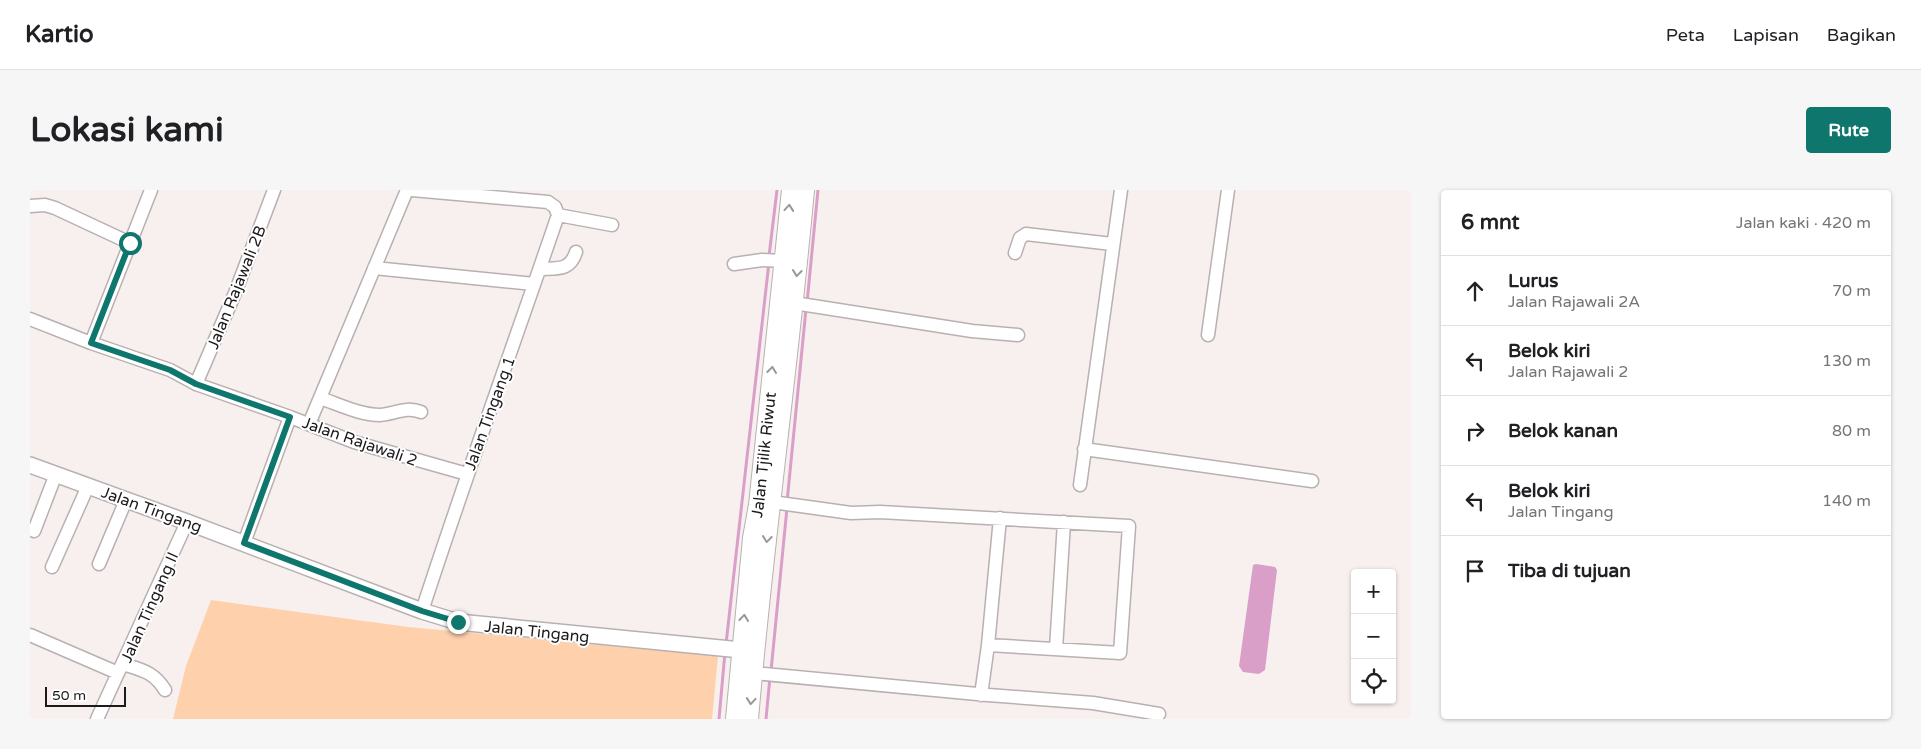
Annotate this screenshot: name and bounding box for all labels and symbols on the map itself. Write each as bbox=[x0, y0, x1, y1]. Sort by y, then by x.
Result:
one-way arrow bbox=[783, 204, 794, 212]
street label: Jalan Rajawali 2B bbox=[203, 223, 271, 352]
route start bbox=[119, 232, 142, 255]
one-way arrow bbox=[792, 270, 803, 278]
street label: Jalan Tingang 1 bbox=[460, 354, 520, 473]
one-way arrow bbox=[766, 366, 777, 374]
street label: Jalan Tjilik Riwut bbox=[747, 391, 781, 519]
street label: Jalan Rajawali 2 bbox=[300, 413, 420, 471]
street label: Jalan Tingang bbox=[99, 482, 205, 537]
one-way arrow bbox=[762, 535, 773, 543]
street label: Jalan Tingang II bbox=[117, 549, 183, 666]
route end bbox=[447, 611, 470, 634]
one-way arrow bbox=[738, 614, 749, 622]
street label: Jalan Tingang bbox=[483, 617, 590, 647]
scale bar bbox=[45, 684, 126, 707]
one-way arrow bbox=[746, 697, 757, 705]

